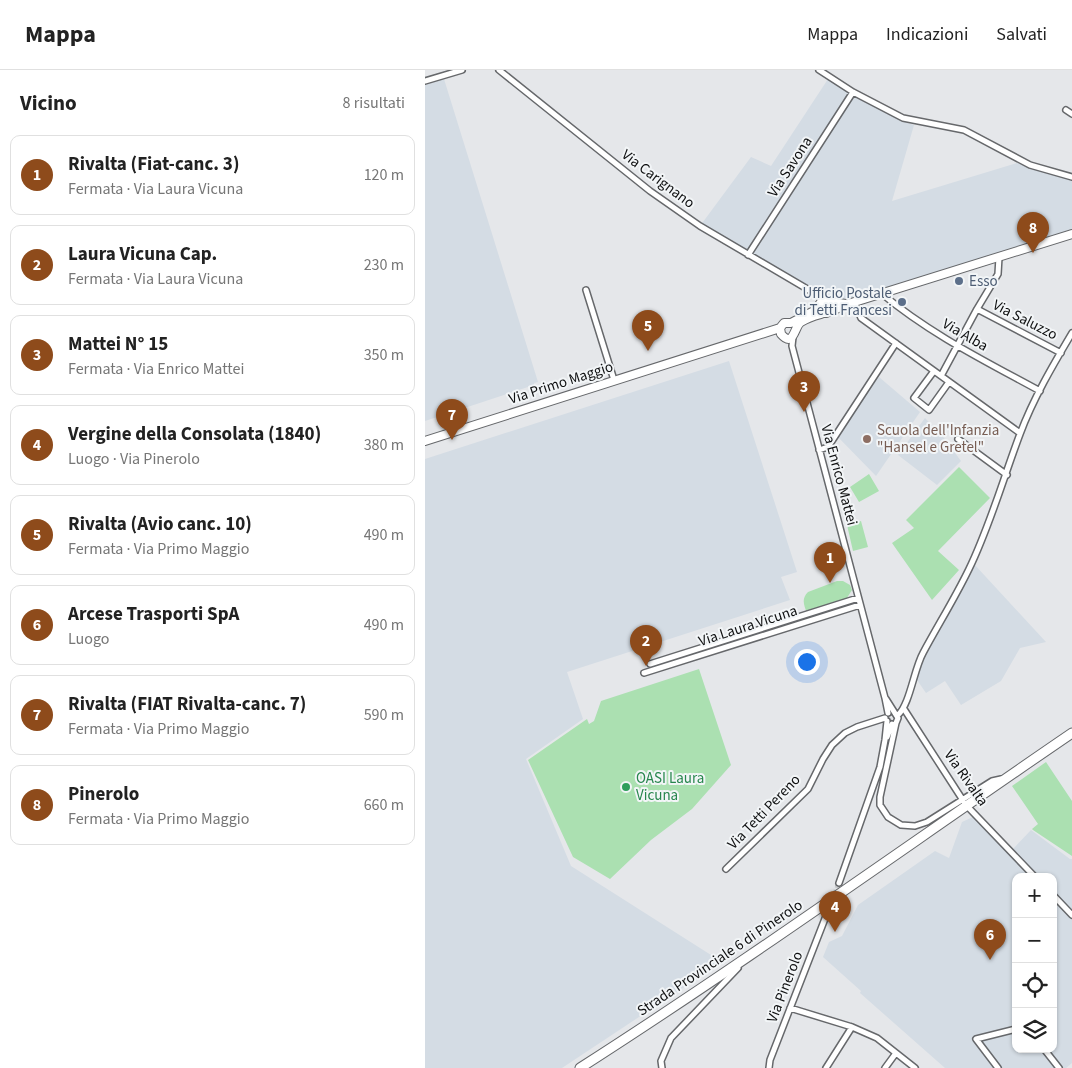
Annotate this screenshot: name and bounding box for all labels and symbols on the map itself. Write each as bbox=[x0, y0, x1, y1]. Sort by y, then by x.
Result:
street label: Via Savona bbox=[763, 133, 817, 201]
street label: Via Carignano bbox=[617, 145, 699, 213]
pin: 8 bbox=[1017, 212, 1049, 253]
place label: Esso bbox=[969, 271, 998, 292]
marker: Esso bbox=[953, 275, 965, 287]
place label: Ufficio Postale di Tetti Francesi bbox=[794, 283, 892, 321]
street label: Via Saluzzo bbox=[989, 295, 1061, 345]
marker: Ufficio Postale di Tetti Francesi bbox=[896, 296, 908, 308]
pin: 5 bbox=[632, 310, 664, 351]
street label: Via Alba bbox=[938, 314, 992, 356]
street label: Via Primo Maggio bbox=[506, 356, 616, 410]
pin: 3 bbox=[788, 371, 820, 412]
pin: 7 bbox=[436, 399, 468, 440]
place label: Scuola dell'Infanzia "Hansel e Gretel" bbox=[877, 420, 999, 458]
street label: Via Enrico Mattei bbox=[815, 422, 863, 528]
marker: Scuola dell'Infanzia "Hansel e Gretel" bbox=[861, 433, 873, 445]
pin: 1 bbox=[814, 542, 846, 583]
street label: Via Laura Vicuna bbox=[696, 600, 800, 652]
pin: 2 bbox=[630, 625, 662, 666]
your location bbox=[794, 649, 820, 675]
street label: Via Rivalta bbox=[939, 746, 993, 810]
place label: OASI Laura Vicuna bbox=[636, 768, 704, 806]
street label: Via Tetti Pereno bbox=[723, 770, 805, 854]
marker: OASI Laura Vicuna bbox=[620, 781, 632, 793]
pin: 4 bbox=[819, 891, 851, 932]
street label: Strada Provinciale 6 di Pinerolo bbox=[633, 895, 807, 1021]
pin: 6 bbox=[974, 919, 1006, 960]
street label: Via Pinerolo bbox=[762, 948, 808, 1026]

